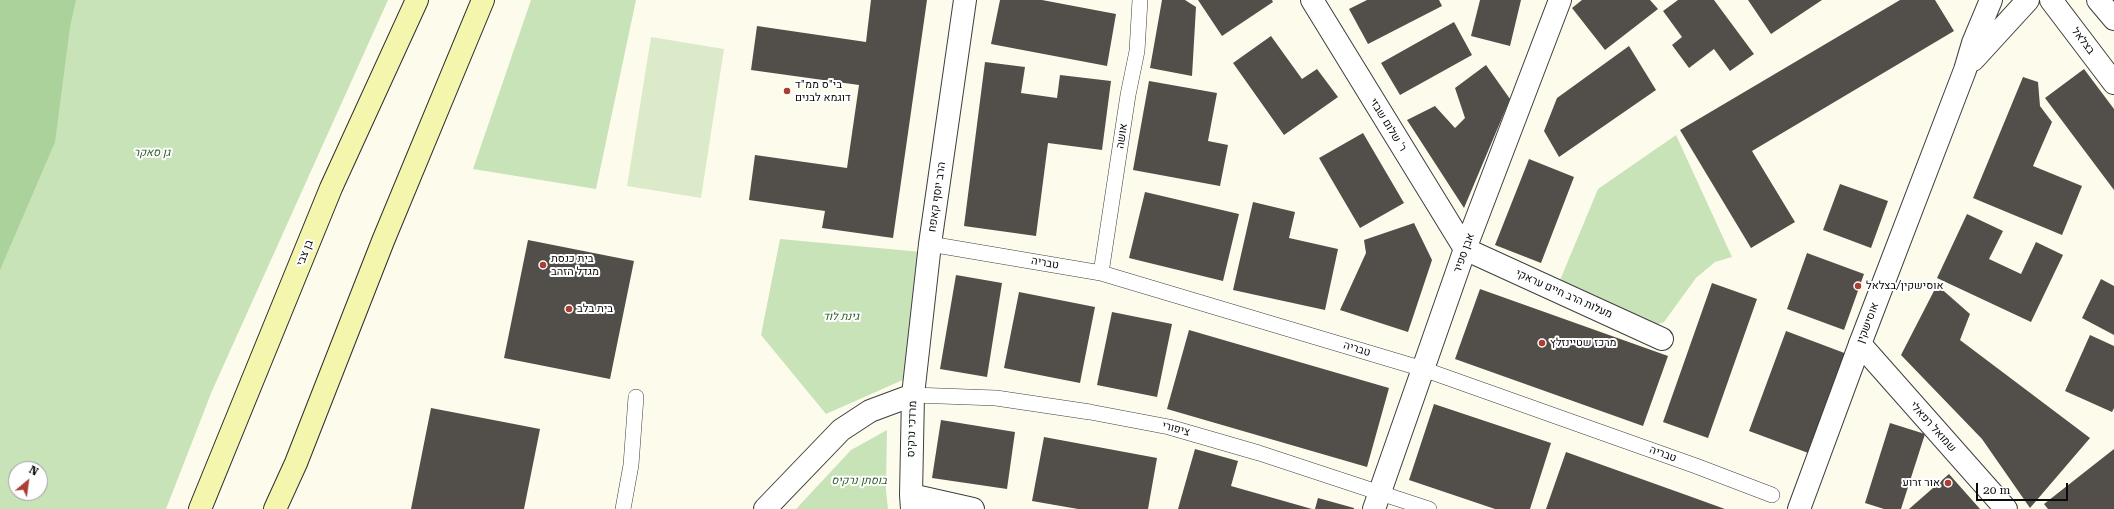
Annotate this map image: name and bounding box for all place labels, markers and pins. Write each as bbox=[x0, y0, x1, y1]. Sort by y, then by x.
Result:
place label: בי"ס ממ"ד דוגמא לבנים bbox=[795, 78, 851, 104]
marker: בי"ס ממ"ד דוגמא לבנים bbox=[782, 86, 792, 96]
place label: בית כנסת מגדל הזהב bbox=[551, 252, 599, 278]
marker: בית כנסת מגדל הזהב bbox=[538, 260, 548, 270]
place label: אוסישקין/בצלאל bbox=[1866, 279, 1943, 293]
marker: אוסישקין/בצלאל bbox=[1853, 281, 1863, 291]
place label: בית בלב bbox=[577, 302, 613, 316]
marker: בית בלב bbox=[564, 304, 574, 314]
place label: מרכז שטיינזלץ bbox=[1550, 336, 1617, 350]
marker: מרכז שטיינזלץ bbox=[1537, 338, 1547, 348]
place label: אור זרוע bbox=[1903, 476, 1940, 490]
marker: אור זרוע bbox=[1943, 478, 1953, 488]

